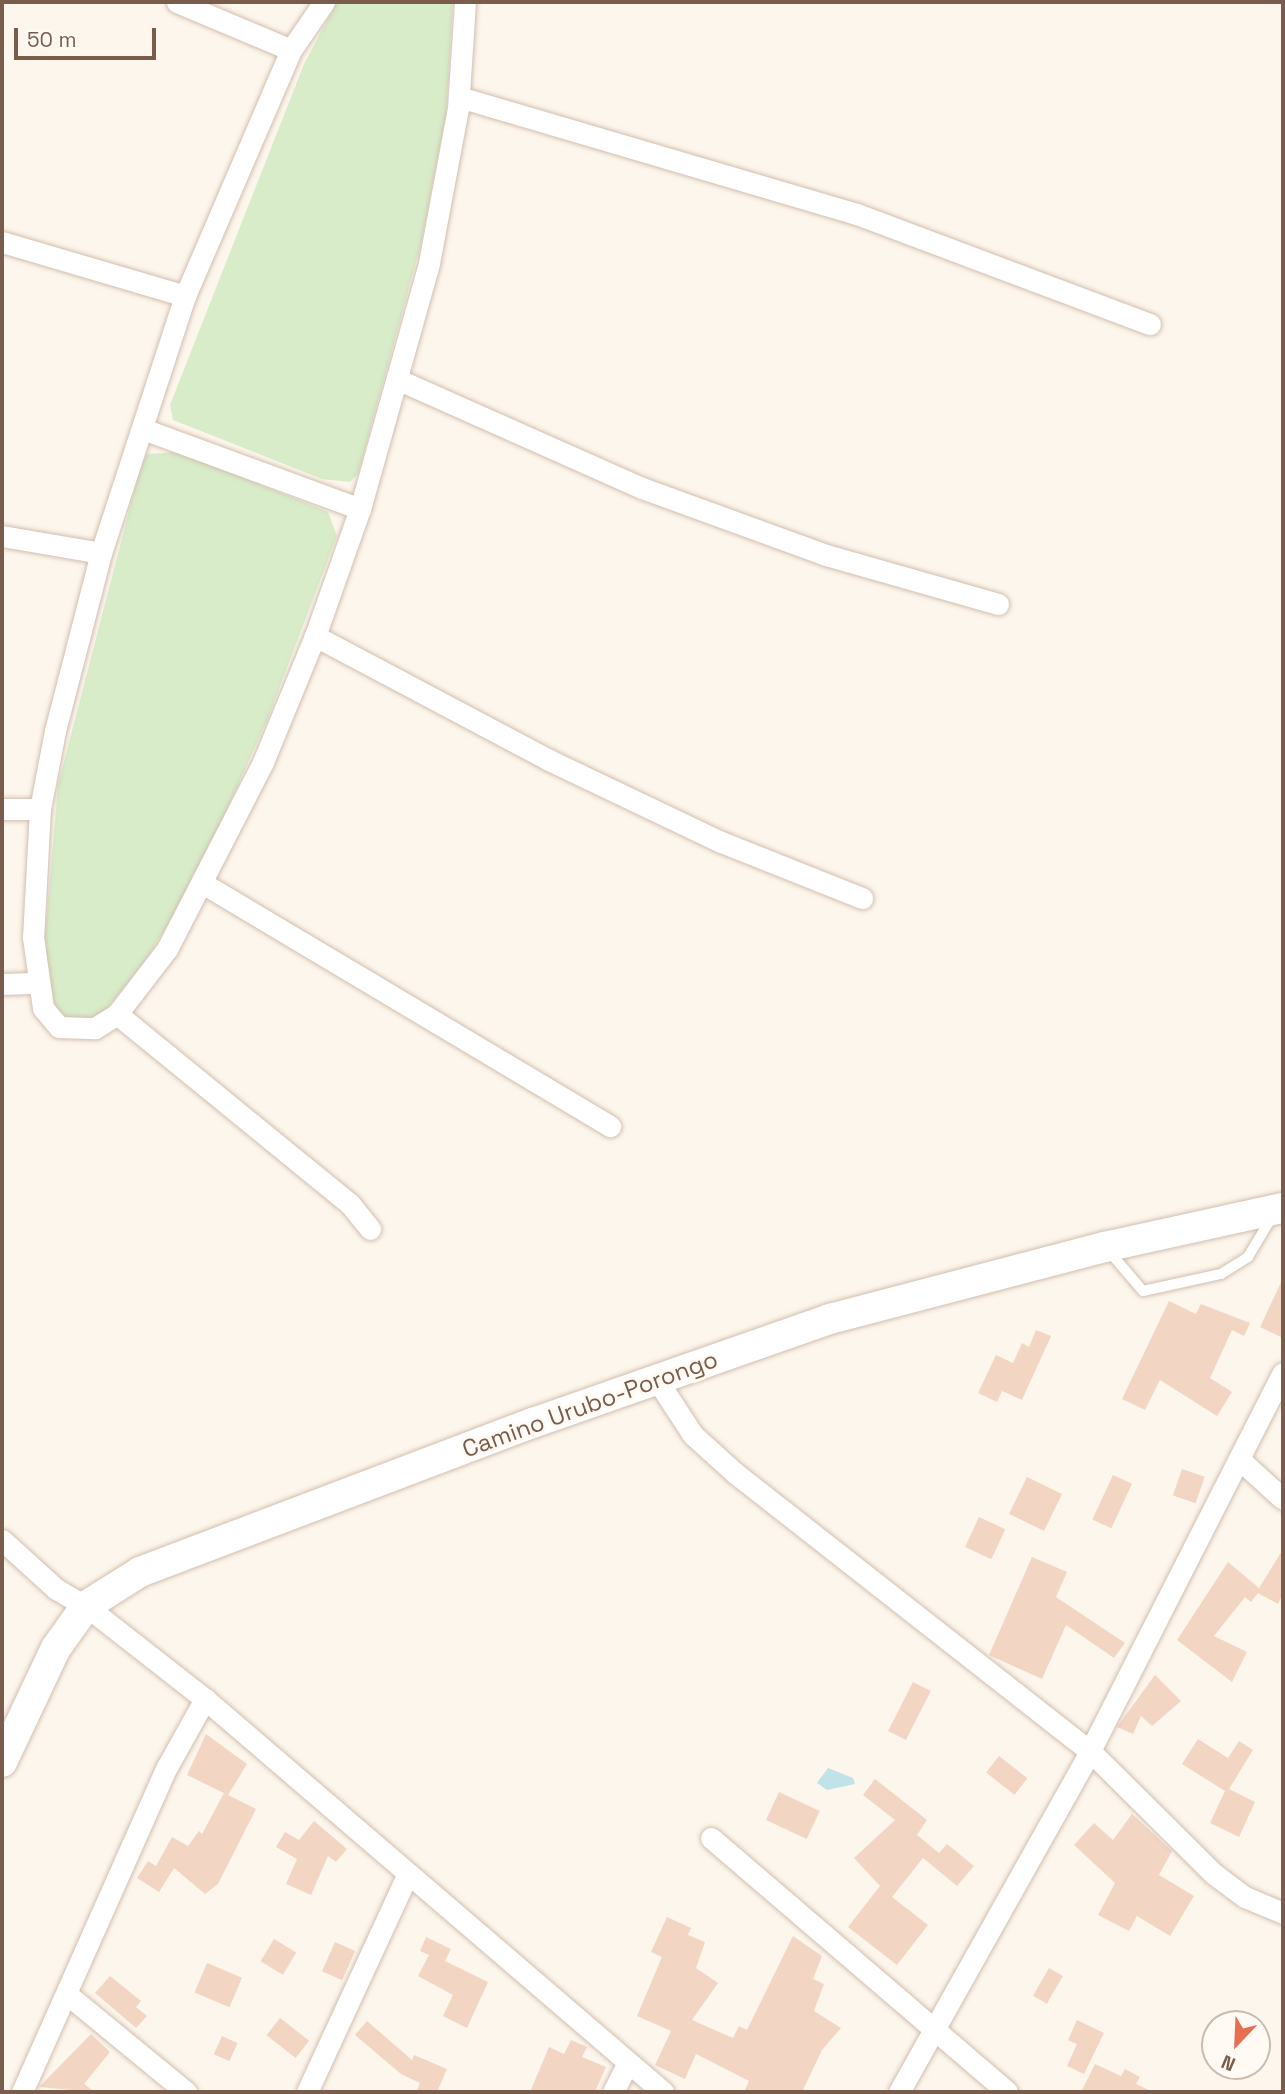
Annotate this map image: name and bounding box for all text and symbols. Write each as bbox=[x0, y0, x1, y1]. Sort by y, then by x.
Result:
scale bar bbox=[18, 14, 159, 58]
text: 50 m bbox=[27, 26, 77, 53]
street label: Camino Urubo-Porongo bbox=[458, 1344, 722, 1464]
north arrow bbox=[1201, 2010, 1271, 2080]
text: N bbox=[1218, 2049, 1239, 2077]

